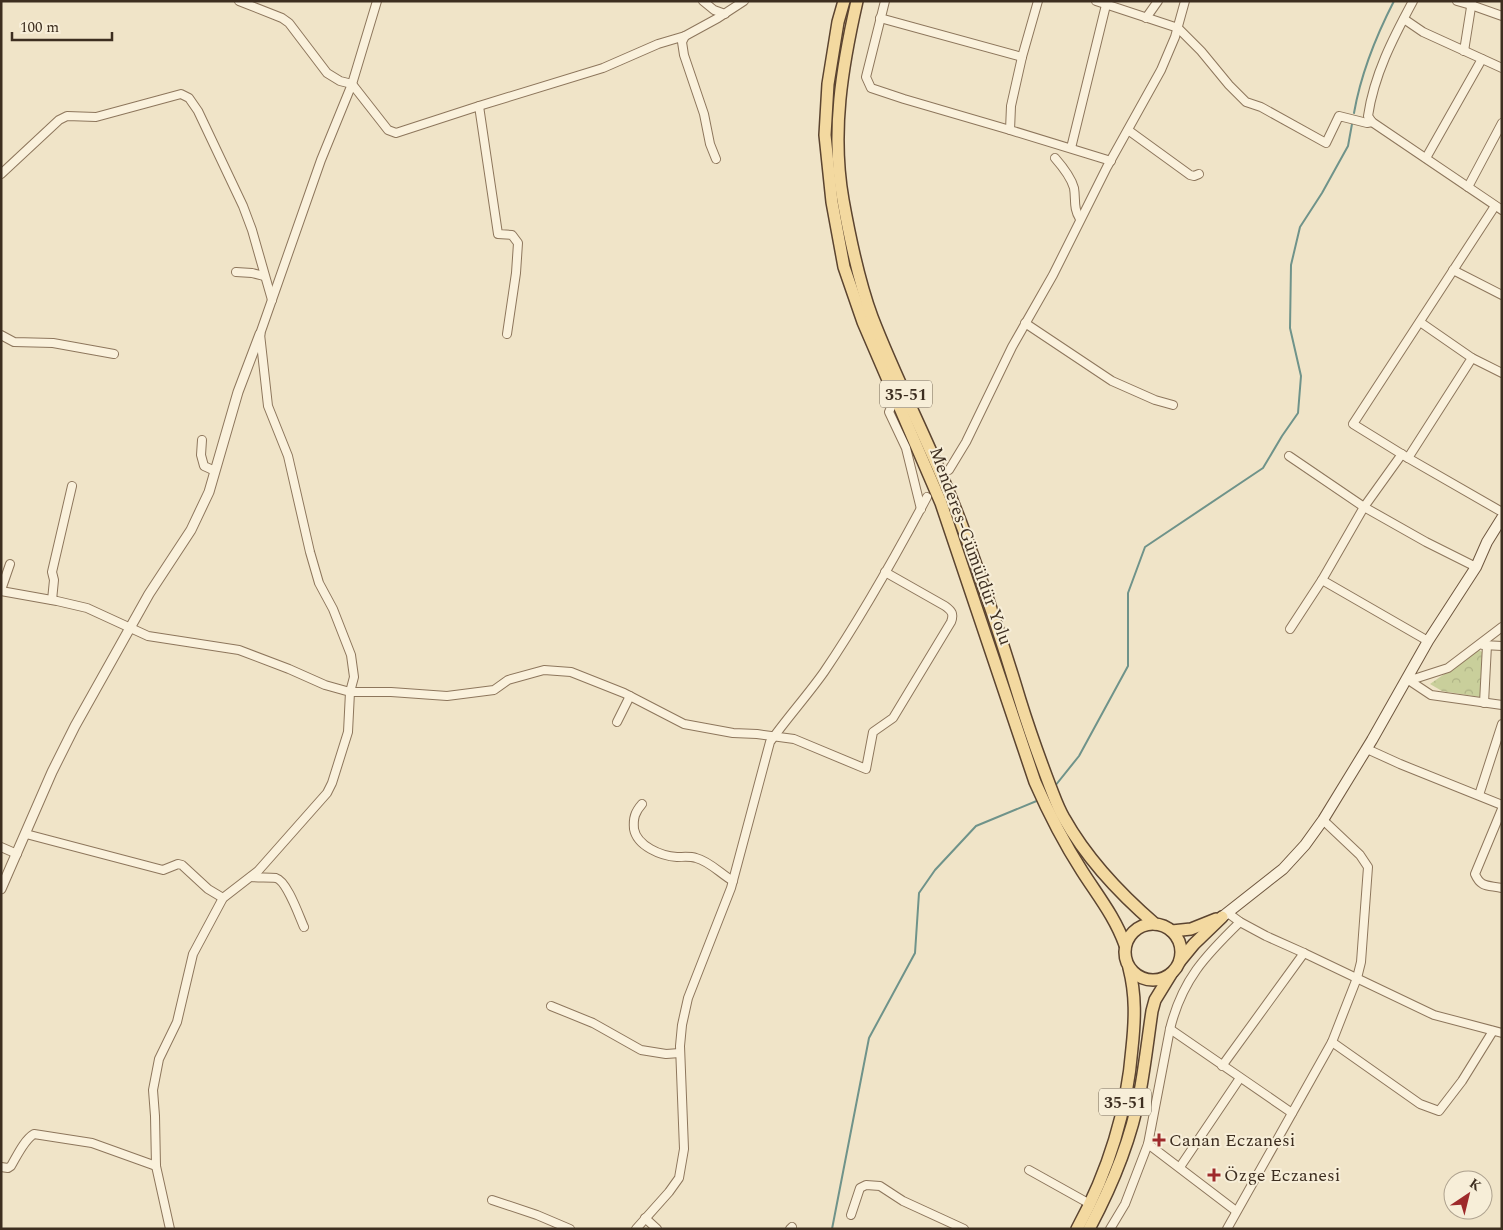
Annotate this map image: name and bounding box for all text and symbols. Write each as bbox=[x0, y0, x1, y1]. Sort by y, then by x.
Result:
scale bar bbox=[12, 10, 112, 42]
text: 100 m bbox=[20, 16, 59, 39]
road number: 35-51 bbox=[880, 380, 932, 408]
street label: Menderes-Gümüldür Yolu bbox=[922, 443, 1019, 649]
road number: 35-51 bbox=[1099, 1088, 1151, 1116]
place label: Canan Eczanesi bbox=[1169, 1127, 1295, 1154]
marker: Canan Eczanesi bbox=[1153, 1134, 1165, 1146]
place label: Özge Eczanesi bbox=[1224, 1162, 1341, 1189]
marker: Özge Eczanesi bbox=[1208, 1169, 1220, 1181]
north arrow bbox=[1443, 1170, 1493, 1220]
text: K bbox=[1465, 1173, 1486, 1197]

